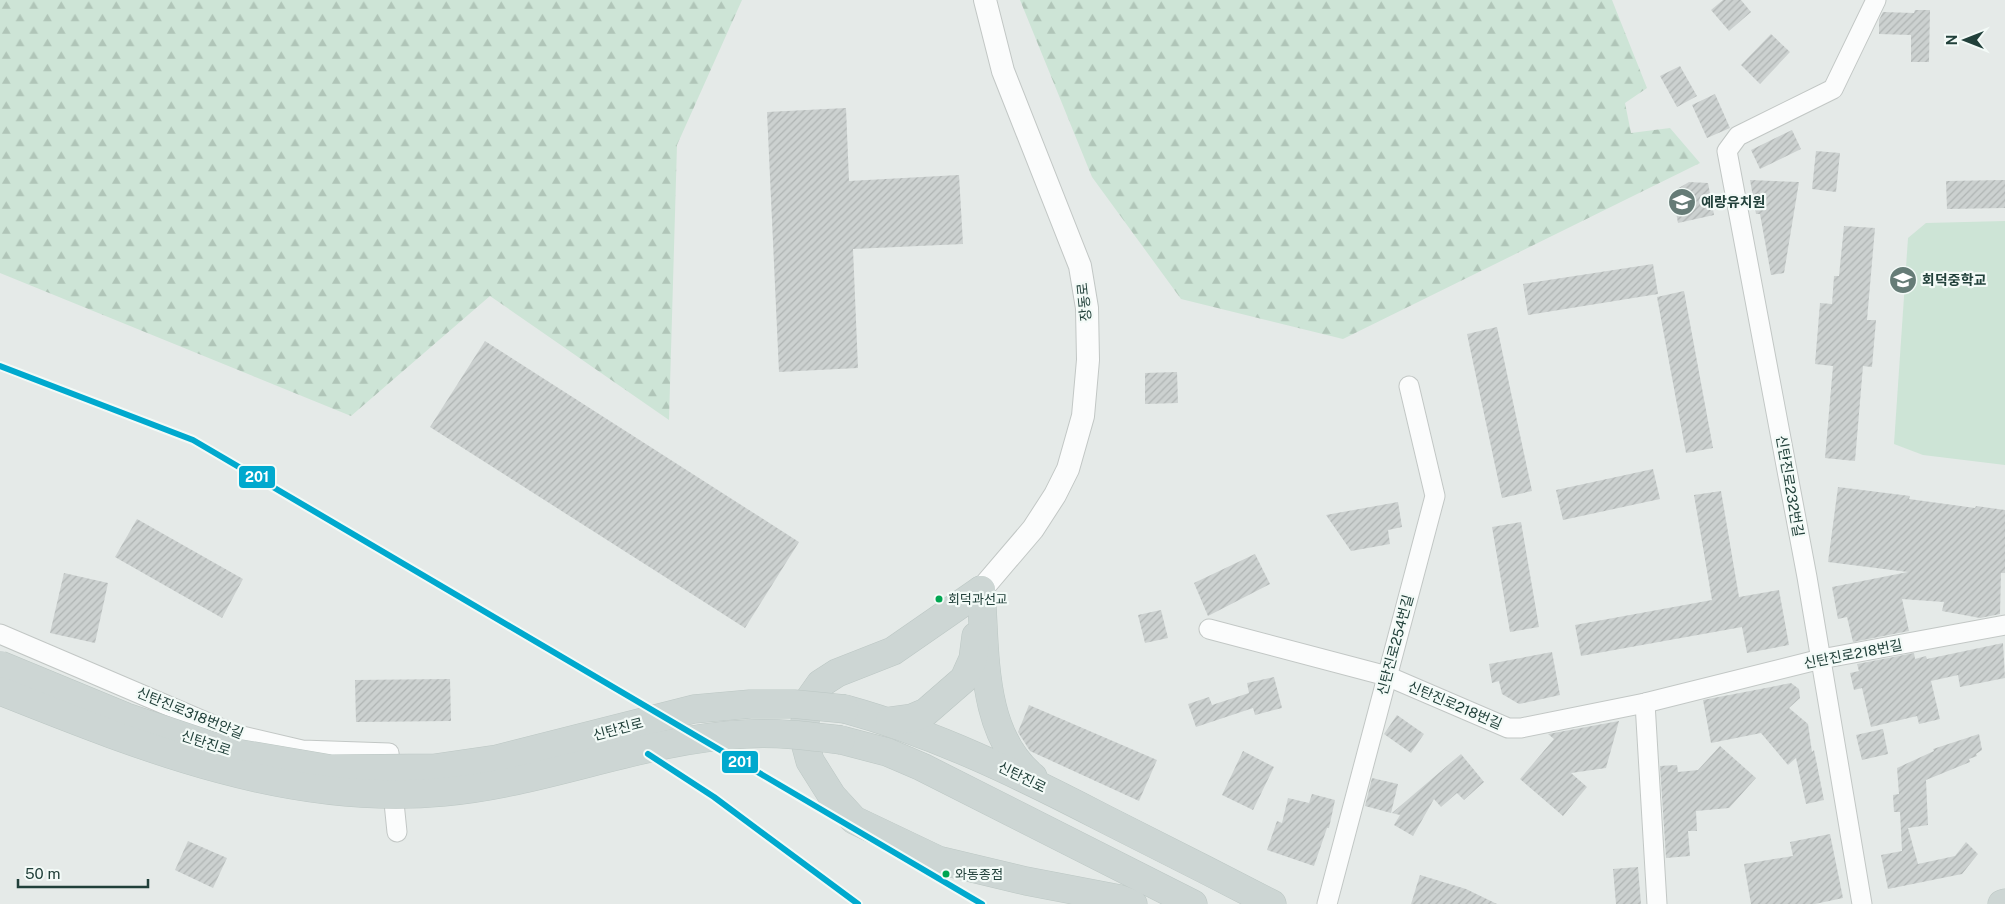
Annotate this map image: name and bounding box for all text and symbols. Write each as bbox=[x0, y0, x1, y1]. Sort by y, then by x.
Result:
north arrow bbox=[1940, 15, 1990, 65]
text: N bbox=[1944, 35, 1960, 45]
school or university icon: 예랑유치원 bbox=[1667, 187, 1697, 217]
place label: 예랑유치원 bbox=[1701, 194, 1765, 210]
school or university icon: 회덕중학교 bbox=[1888, 265, 1918, 295]
place label: 회덕중학교 bbox=[1922, 272, 1987, 288]
street label: 장동로 bbox=[1074, 282, 1094, 322]
street label: 신탄진로232번길 bbox=[1773, 434, 1807, 538]
line badge: 201 bbox=[238, 465, 276, 489]
text: 201 bbox=[245, 469, 269, 485]
place label: 회덕과선교 bbox=[948, 592, 1008, 607]
street label: 신탄진로254번길 bbox=[1374, 593, 1416, 697]
marker: 회덕과선교 bbox=[934, 594, 944, 604]
street label: 신탄진로218번길 bbox=[1802, 637, 1904, 671]
street label: 신탄진로218번길 bbox=[1406, 678, 1504, 732]
street label: 신탄진로318번안길 bbox=[134, 684, 246, 742]
street label: 신탄진로 bbox=[591, 715, 645, 743]
street label: 신탄진로 bbox=[179, 727, 233, 759]
line badge: 201 bbox=[721, 750, 759, 774]
text: 201 bbox=[728, 754, 752, 770]
street label: 신탄진로 bbox=[995, 759, 1049, 796]
scale bar bbox=[18, 856, 148, 888]
text: 50 m bbox=[25, 865, 60, 882]
place label: 와동종점 bbox=[955, 867, 1003, 882]
marker: 와동종점 bbox=[941, 869, 951, 879]

